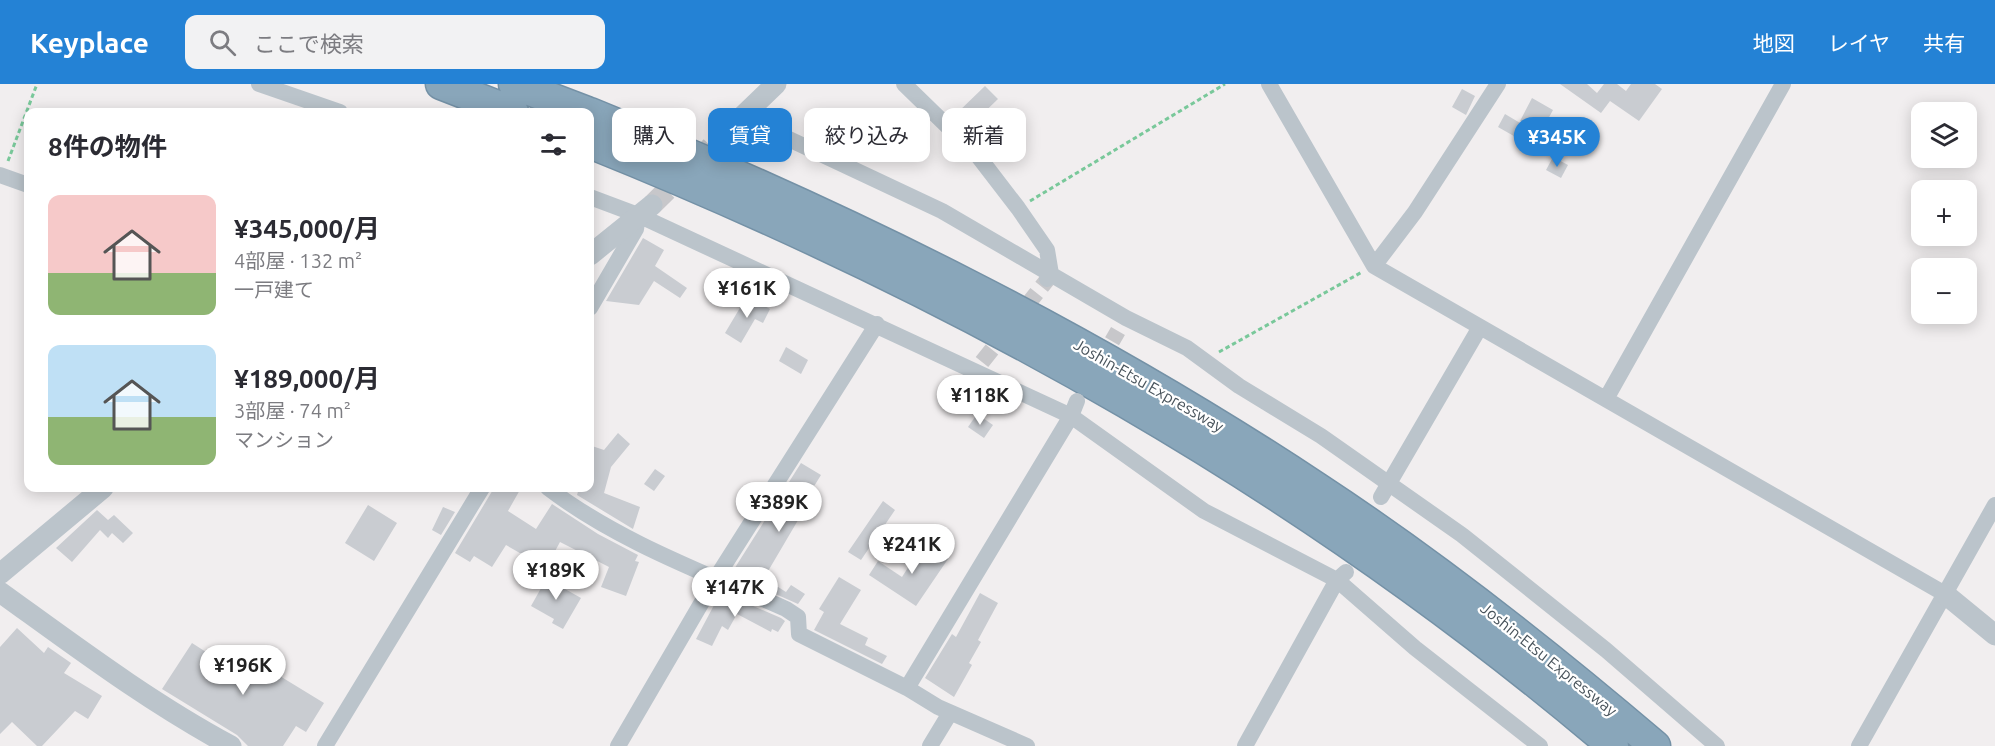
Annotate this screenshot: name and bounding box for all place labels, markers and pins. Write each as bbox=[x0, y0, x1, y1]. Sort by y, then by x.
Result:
pin: ¥345K bbox=[1515, 117, 1599, 168]
pin: ¥161K bbox=[705, 268, 789, 319]
pin: ¥118K bbox=[938, 375, 1022, 426]
pin: ¥389K bbox=[737, 482, 821, 533]
pin: ¥241K bbox=[870, 524, 954, 575]
pin: ¥189K bbox=[514, 550, 598, 601]
pin: ¥147K bbox=[693, 567, 777, 618]
pin: ¥196K bbox=[201, 645, 285, 696]

